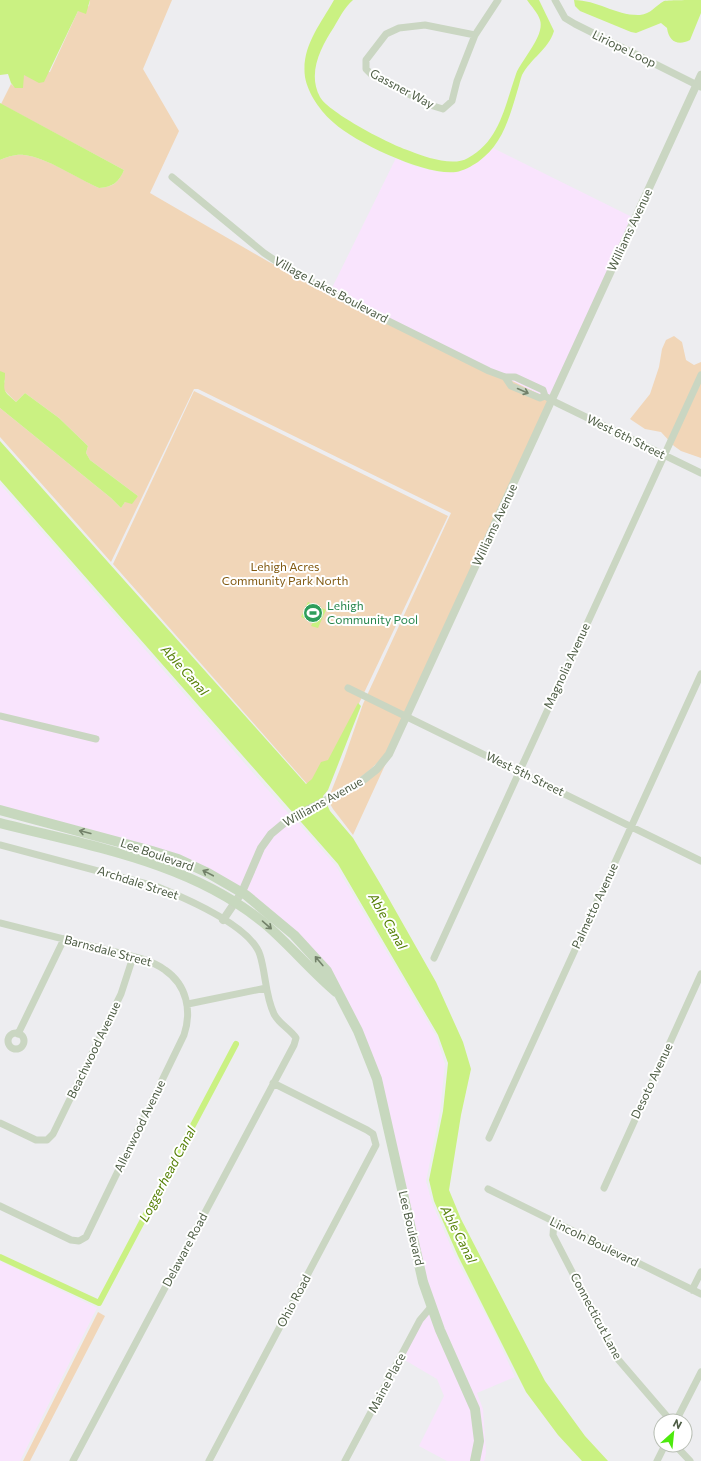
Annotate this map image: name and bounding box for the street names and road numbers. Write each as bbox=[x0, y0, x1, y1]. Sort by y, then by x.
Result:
street label: Liriope Loop bbox=[590, 27, 659, 70]
street label: Gassner Way bbox=[368, 65, 437, 111]
street label: Williams Avenue bbox=[604, 186, 654, 273]
street label: Village Lakes Boulevard bbox=[272, 253, 391, 325]
street label: West 6th Street bbox=[585, 411, 668, 461]
street label: Williams Avenue bbox=[469, 481, 519, 568]
street label: Magnolia Avenue bbox=[540, 621, 592, 711]
street label: West 5th Street bbox=[484, 748, 567, 798]
street label: Williams Avenue bbox=[280, 773, 365, 829]
street label: Lee Boulevard bbox=[119, 835, 196, 873]
street label: Palmetto Avenue bbox=[568, 861, 620, 951]
street label: Archdale Street bbox=[96, 862, 181, 902]
street label: Barnsdale Street bbox=[63, 932, 154, 968]
street label: Beachwood Avenue bbox=[64, 999, 123, 1100]
street label: Desoto Avenue bbox=[627, 1040, 675, 1121]
street label: Allenwood Avenue bbox=[111, 1077, 167, 1174]
street label: Lee Boulevard bbox=[397, 1189, 427, 1267]
street label: Delaware Road bbox=[159, 1210, 209, 1289]
street label: Lincoln Boulevard bbox=[548, 1214, 641, 1269]
street label: Connecticut Lane bbox=[568, 1270, 626, 1361]
street label: Ohio Road bbox=[273, 1272, 313, 1329]
street label: Maine Place bbox=[365, 1350, 408, 1415]

